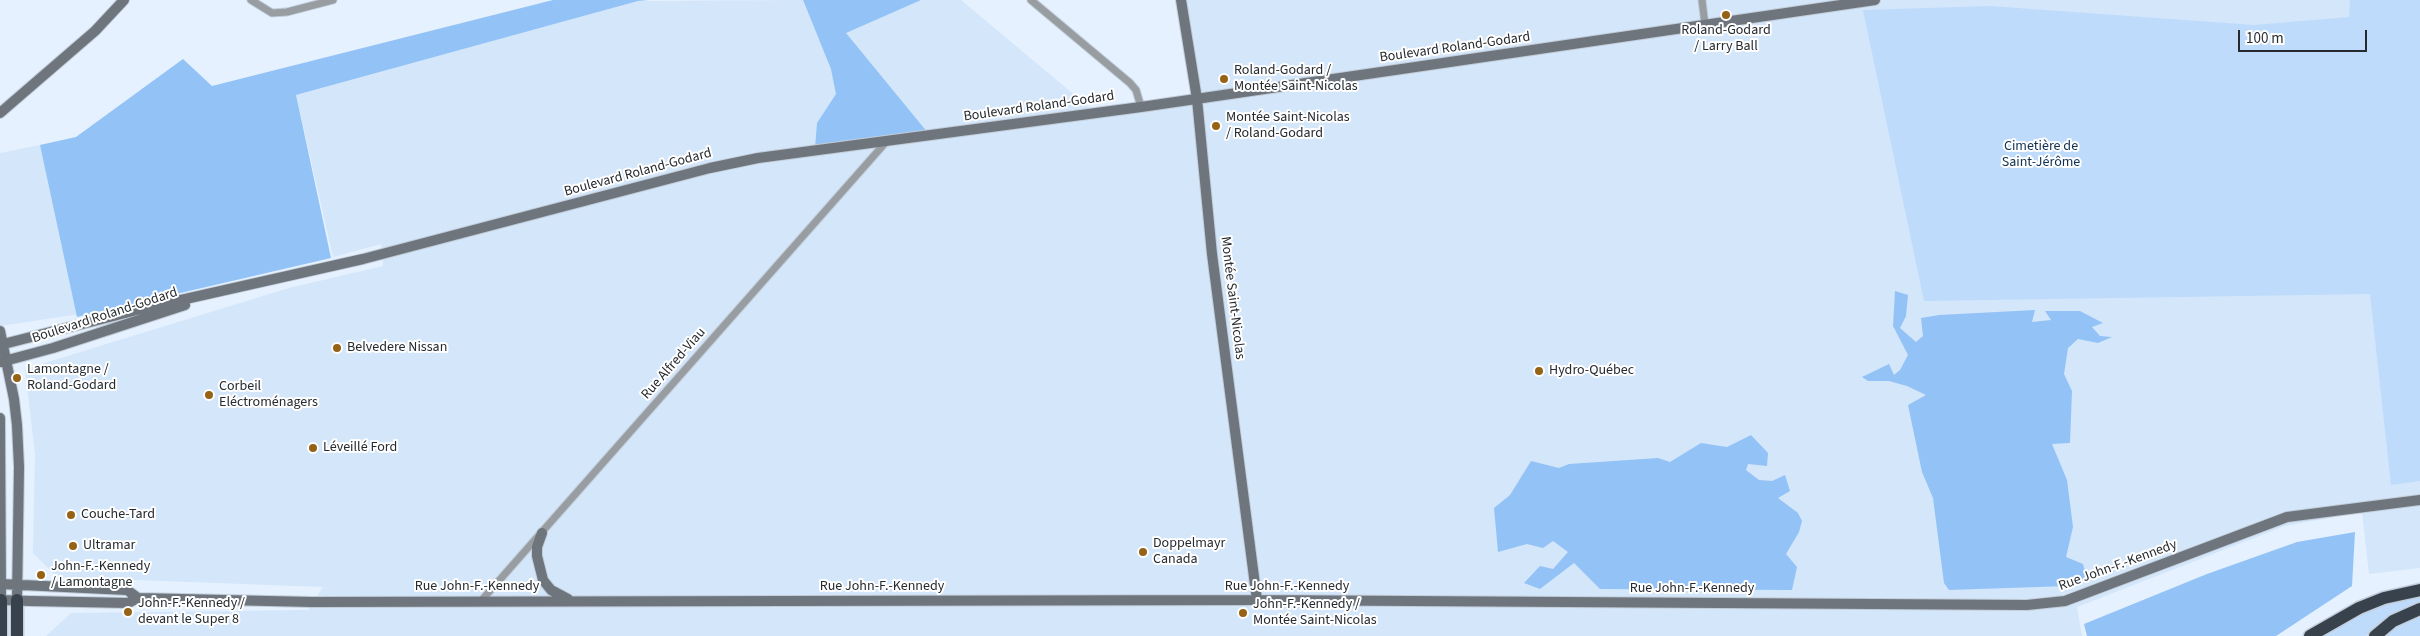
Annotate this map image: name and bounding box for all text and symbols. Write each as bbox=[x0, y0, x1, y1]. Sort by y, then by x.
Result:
marker: Roland-Godard / Larry Ball bbox=[1720, 9, 1732, 21]
scale bar bbox=[2240, 20, 2369, 52]
place label: Roland-Godard / Larry Ball bbox=[1681, 23, 1771, 56]
text: 100 m bbox=[2246, 28, 2284, 49]
street label: Boulevard Roland-Godard bbox=[1379, 29, 1531, 67]
place label: Roland-Godard / Montée Saint-Nicolas bbox=[1234, 63, 1358, 95]
marker: Roland-Godard / Montée Saint-Nicolas bbox=[1218, 73, 1230, 85]
street label: Boulevard Roland-Godard bbox=[963, 88, 1115, 126]
place label: Montée Saint-Nicolas / Roland-Godard bbox=[1226, 110, 1350, 142]
marker: Montée Saint-Nicolas / Roland-Godard bbox=[1210, 120, 1222, 132]
park label: Cimetière de Saint-Jérôme bbox=[2002, 139, 2080, 172]
street label: Boulevard Roland-Godard bbox=[562, 145, 714, 201]
street label: Montée Saint-Nicolas bbox=[1216, 236, 1248, 360]
street label: Boulevard Roland-Godard bbox=[30, 285, 180, 347]
street label: Rue Alfred-Viau bbox=[638, 325, 710, 403]
place label: Belvedere Nissan bbox=[347, 340, 447, 356]
marker: Belvedere Nissan bbox=[331, 342, 343, 354]
place label: Lamontagne / Roland-Godard bbox=[27, 362, 116, 394]
place label: Hydro-Québec bbox=[1549, 363, 1634, 379]
marker: Hydro-Québec bbox=[1533, 365, 1545, 377]
marker: Lamontagne / Roland-Godard bbox=[11, 372, 23, 384]
place label: Corbeil Eléctroménagers bbox=[219, 379, 318, 412]
marker: Corbeil Eléctroménagers bbox=[203, 389, 215, 401]
place label: Léveillé Ford bbox=[323, 440, 397, 456]
marker: Léveillé Ford bbox=[307, 442, 319, 454]
place label: Couche-Tard bbox=[81, 507, 155, 523]
marker: Couche-Tard bbox=[65, 509, 77, 521]
place label: Doppelmayr Canada bbox=[1153, 536, 1225, 568]
street label: Rue John-F.-Kennedy bbox=[2057, 537, 2179, 595]
place label: Ultramar bbox=[83, 538, 135, 554]
marker: Ultramar bbox=[67, 540, 79, 552]
marker: Doppelmayr Canada bbox=[1137, 546, 1149, 558]
place label: John-F.-Kennedy / Lamontagne bbox=[51, 559, 150, 592]
marker: John-F.-Kennedy / Lamontagne bbox=[35, 569, 47, 581]
street label: Rue John-F.-Kennedy bbox=[415, 579, 539, 595]
street label: Rue John-F.-Kennedy bbox=[820, 579, 944, 595]
street label: Rue John-F.-Kennedy bbox=[1225, 579, 1349, 595]
street label: Rue John-F.-Kennedy bbox=[1630, 581, 1754, 597]
place label: John-F.-Kennedy / devant le Super 8 bbox=[138, 596, 245, 628]
place label: John-F.-Kennedy / Montée Saint-Nicolas bbox=[1253, 597, 1377, 630]
marker: John-F.-Kennedy / devant le Super 8 bbox=[122, 606, 134, 618]
marker: John-F.-Kennedy / Montée Saint-Nicolas bbox=[1237, 607, 1249, 619]

